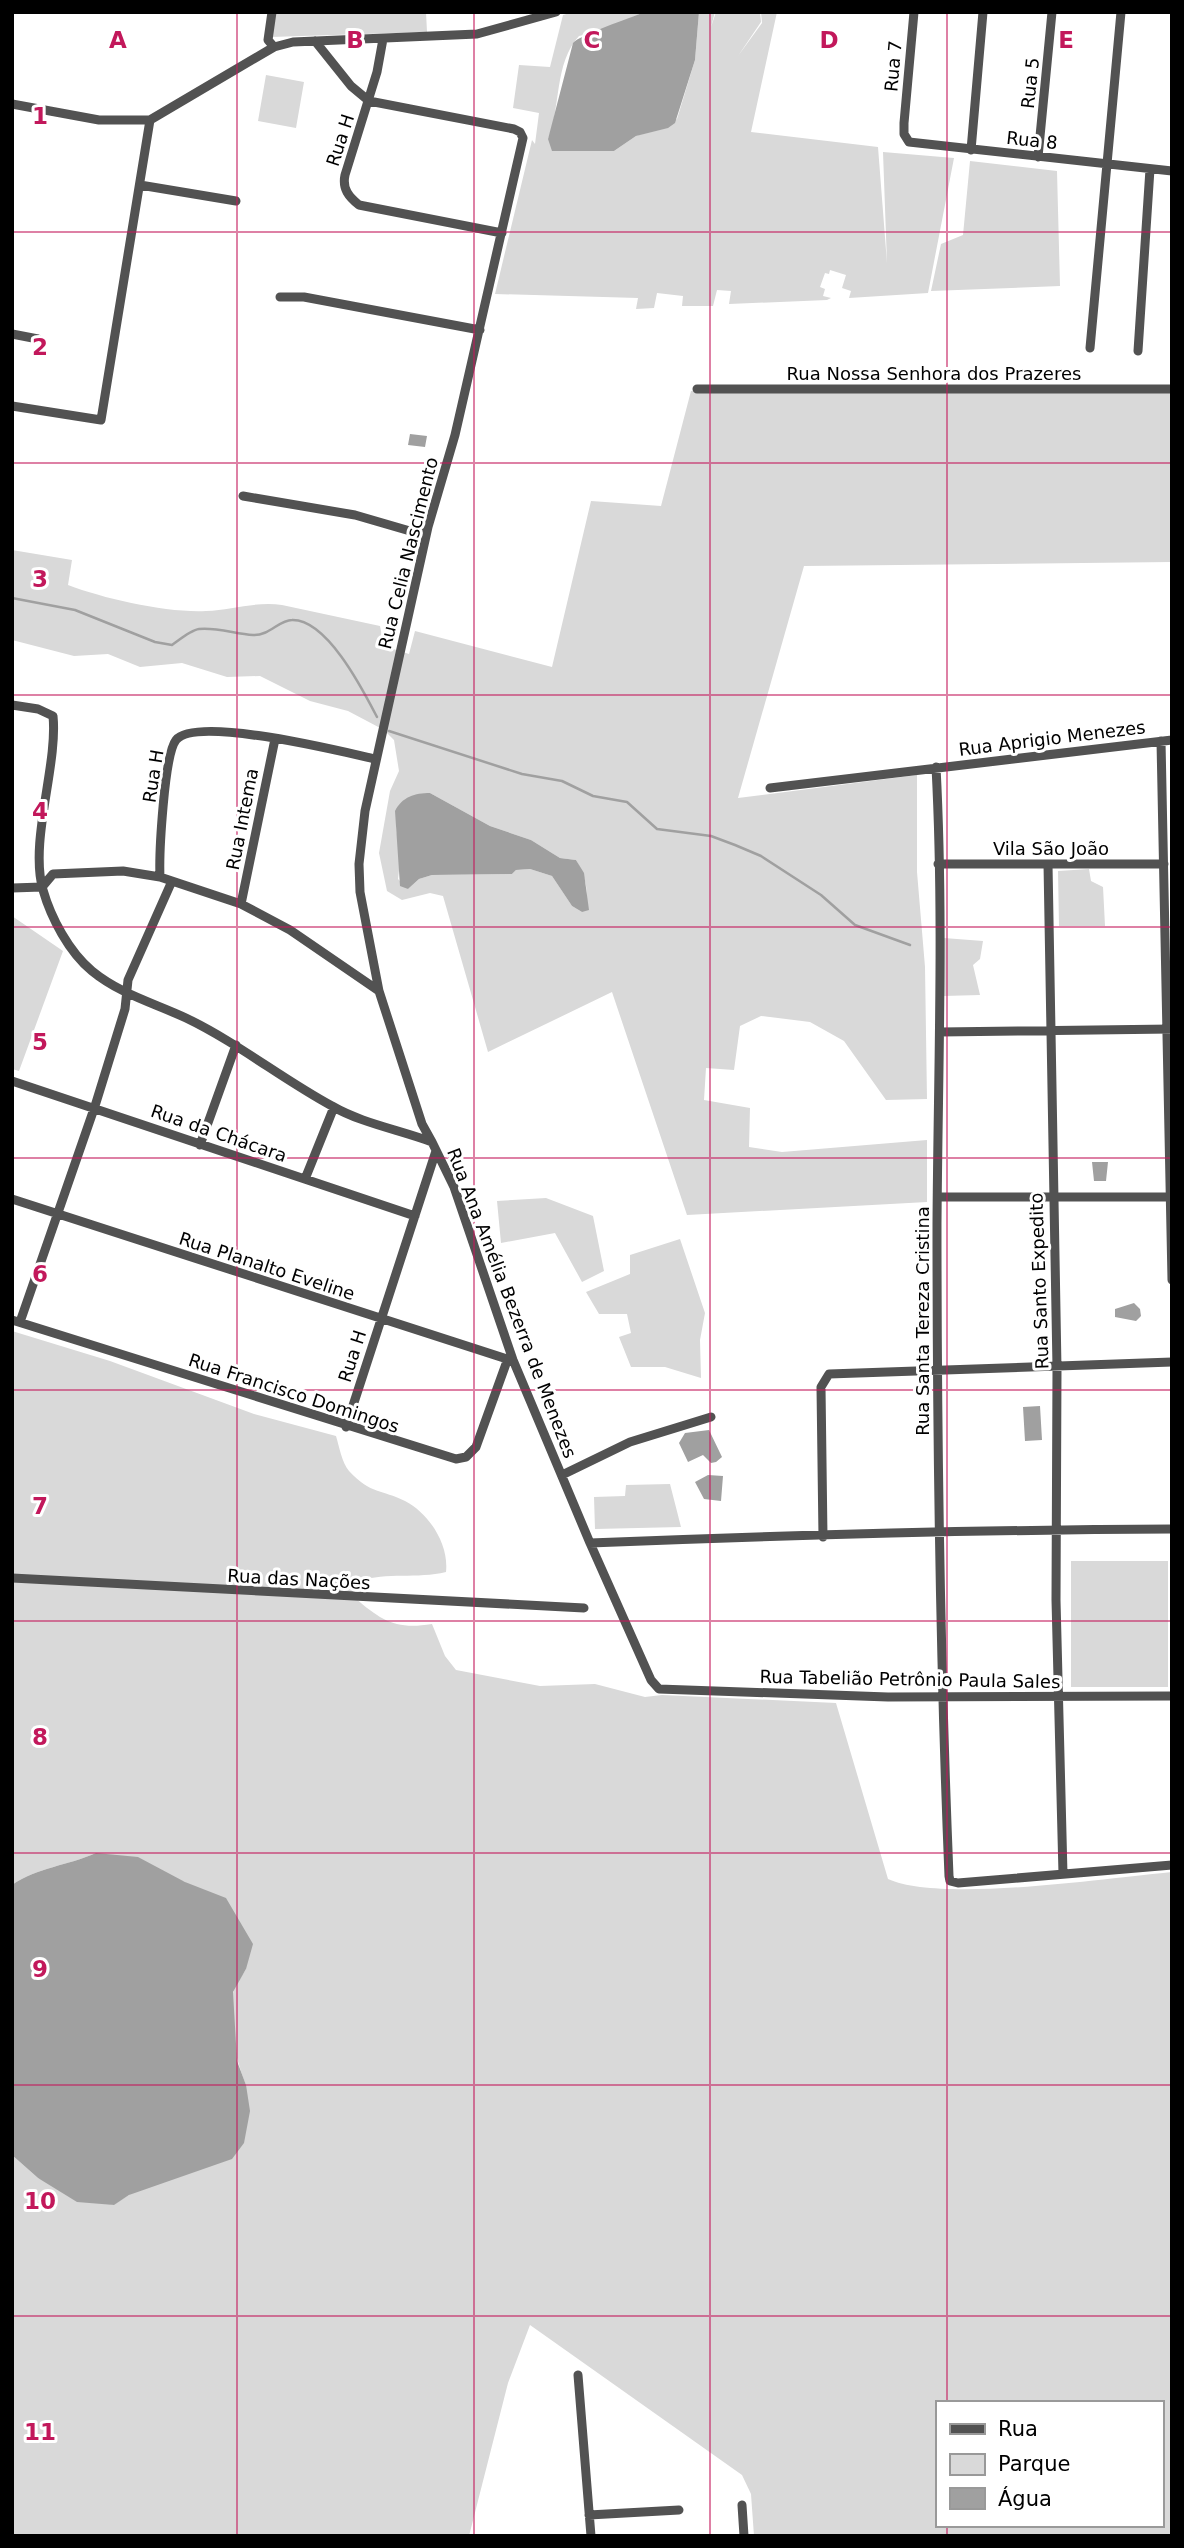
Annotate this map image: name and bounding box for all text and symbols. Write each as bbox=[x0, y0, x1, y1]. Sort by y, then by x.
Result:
text: A bbox=[109, 27, 127, 53]
text: B bbox=[346, 27, 364, 53]
text: C bbox=[584, 27, 600, 53]
text: D bbox=[819, 27, 839, 53]
text: E bbox=[1058, 27, 1074, 53]
street label: Rua 7 bbox=[880, 40, 906, 92]
street label: Rua 5 bbox=[1017, 56, 1043, 110]
text: 1 bbox=[32, 103, 48, 129]
street label: Rua H bbox=[322, 111, 358, 169]
street label: Rua 8 bbox=[1005, 127, 1059, 153]
text: 2 bbox=[32, 334, 48, 360]
street label: Rua Nossa Senhora dos Prazeres bbox=[787, 363, 1081, 384]
street label: Rua Celia Nascimento bbox=[374, 455, 442, 651]
text: 3 bbox=[32, 566, 48, 592]
street label: Rua Aprigio Menezes bbox=[957, 716, 1147, 760]
street label: Rua H bbox=[138, 748, 168, 804]
street label: Rua Intema bbox=[222, 766, 262, 872]
text: 4 bbox=[32, 798, 48, 824]
street label: Vila São João bbox=[993, 838, 1109, 859]
text: 5 bbox=[32, 1029, 48, 1055]
street label: Rua da Chácara bbox=[148, 1100, 290, 1166]
street label: Rua Ana Amélia Bezerra de Menezes bbox=[443, 1145, 581, 1461]
street label: Rua Santo Expedito bbox=[1025, 1192, 1053, 1370]
street label: Rua Santa Tereza Cristina bbox=[912, 1206, 933, 1436]
street label: Rua Planalto Eveline bbox=[176, 1228, 358, 1304]
text: 6 bbox=[32, 1261, 48, 1287]
street label: Rua H bbox=[334, 1327, 370, 1385]
street label: Rua Francisco Domingos bbox=[186, 1349, 402, 1437]
text: 7 bbox=[32, 1493, 48, 1519]
street label: Rua das Nações bbox=[227, 1565, 371, 1593]
street label: Rua Tabelião Petrônio Paula Sales bbox=[759, 1666, 1061, 1692]
text: 8 bbox=[32, 1724, 48, 1750]
text: 9 bbox=[32, 1956, 48, 1982]
text: 10 bbox=[24, 2188, 56, 2214]
legend bbox=[936, 2401, 1163, 2527]
text: Rua bbox=[998, 2417, 1038, 2441]
text: 11 bbox=[24, 2419, 56, 2445]
text: Parque bbox=[998, 2452, 1070, 2476]
text: Água bbox=[998, 2486, 1052, 2511]

